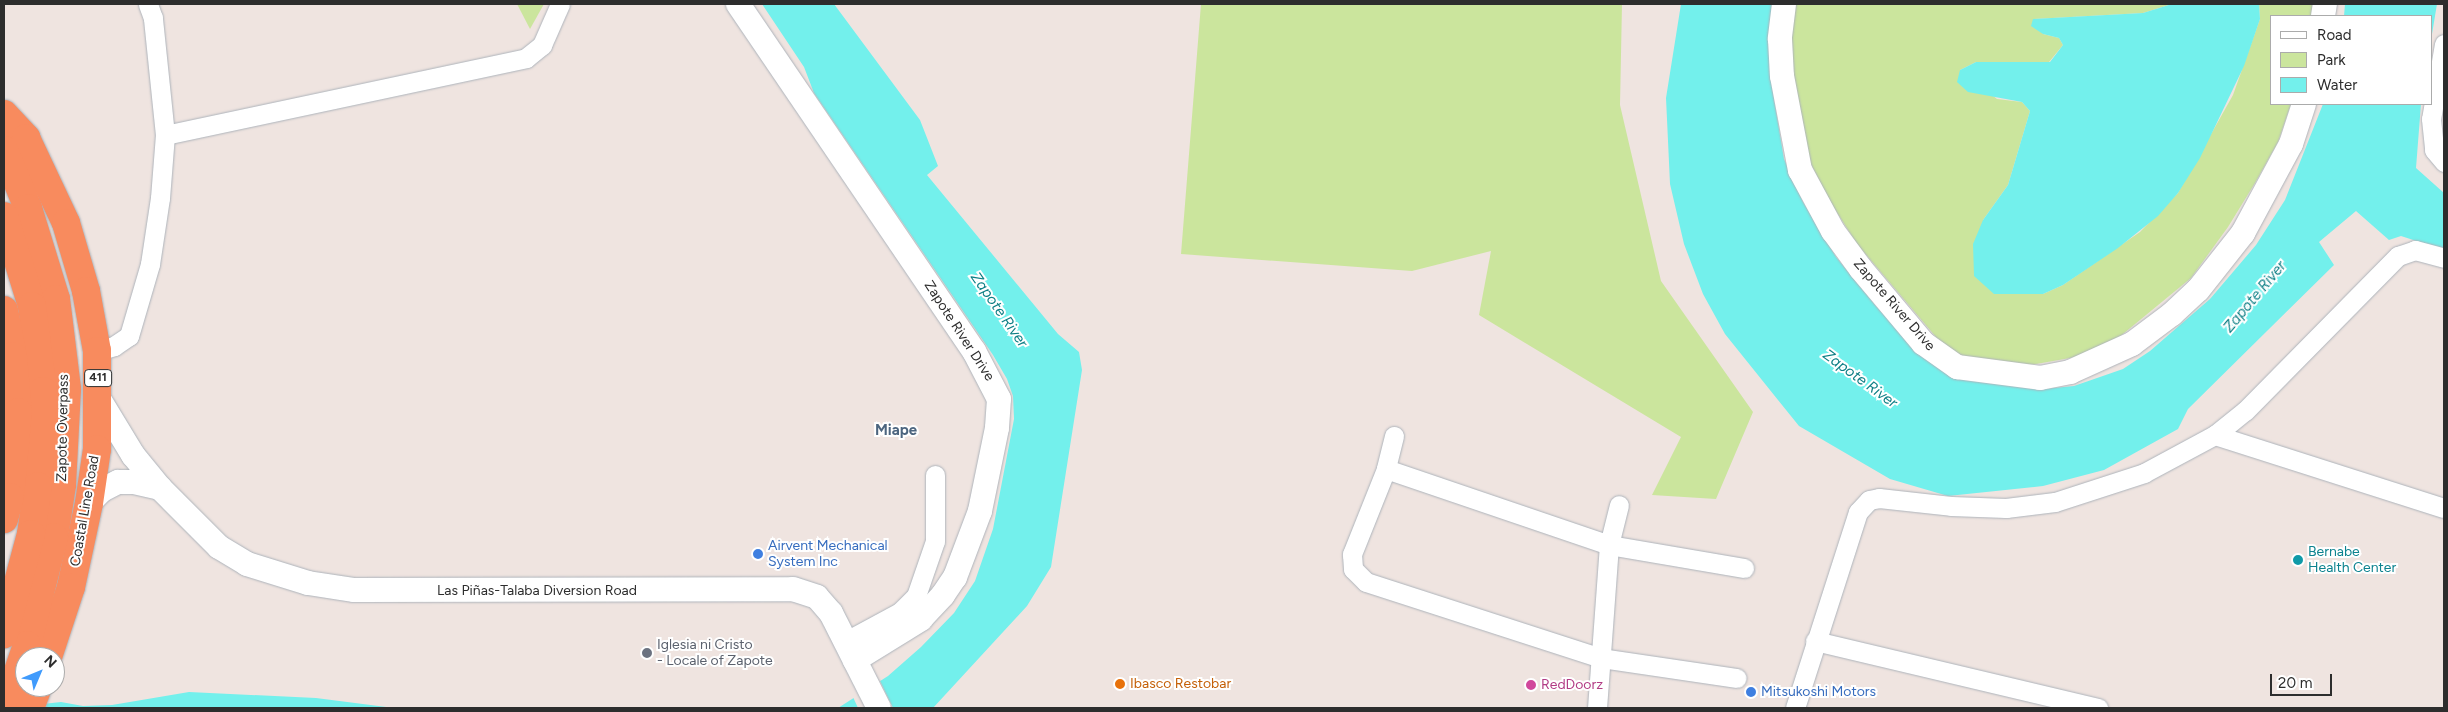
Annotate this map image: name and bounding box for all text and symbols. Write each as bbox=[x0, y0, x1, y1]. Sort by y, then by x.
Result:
legend bbox=[2270, 15, 2433, 105]
text: Road bbox=[2317, 26, 2352, 44]
text: Park bbox=[2317, 51, 2346, 69]
text: Water bbox=[2317, 76, 2357, 94]
street label: Zapote River Drive bbox=[1850, 256, 1938, 354]
water label: Zapote River bbox=[2220, 258, 2290, 336]
water label: Zapote River bbox=[967, 269, 1031, 351]
street label: Zapote River Drive bbox=[920, 278, 998, 384]
water label: Zapote River bbox=[1819, 346, 1901, 412]
road number: 411 bbox=[83, 368, 113, 388]
street label: Zapote Overpass bbox=[54, 374, 72, 482]
district label: Miape bbox=[875, 422, 917, 440]
street label: Coastal Line Road bbox=[67, 454, 103, 568]
place label: Airvent Mechanical System Inc bbox=[768, 538, 888, 570]
place label: Bernabe Health Center bbox=[2308, 544, 2396, 576]
marker: Airvent Mechanical System Inc bbox=[752, 548, 764, 560]
marker: Bernabe Health Center bbox=[2292, 554, 2304, 566]
street label: Las Piñas-Talaba Diversion Road bbox=[437, 583, 637, 599]
place label: Iglesia ni Cristo - Locale of Zapote bbox=[657, 637, 773, 670]
north arrow bbox=[15, 647, 65, 697]
marker: Iglesia ni Cristo - Locale of Zapote bbox=[641, 647, 653, 659]
text: N bbox=[40, 652, 60, 672]
scale bar bbox=[2273, 664, 2336, 696]
text: 20 m bbox=[2278, 674, 2312, 692]
place label: Ibasco Restobar bbox=[1130, 676, 1231, 692]
place label: RedDoorz bbox=[1541, 677, 1603, 693]
marker: Ibasco Restobar bbox=[1114, 678, 1126, 690]
marker: RedDoorz bbox=[1525, 679, 1537, 691]
place label: Mitsukoshi Motors bbox=[1761, 684, 1876, 700]
marker: Mitsukoshi Motors bbox=[1745, 686, 1757, 698]

